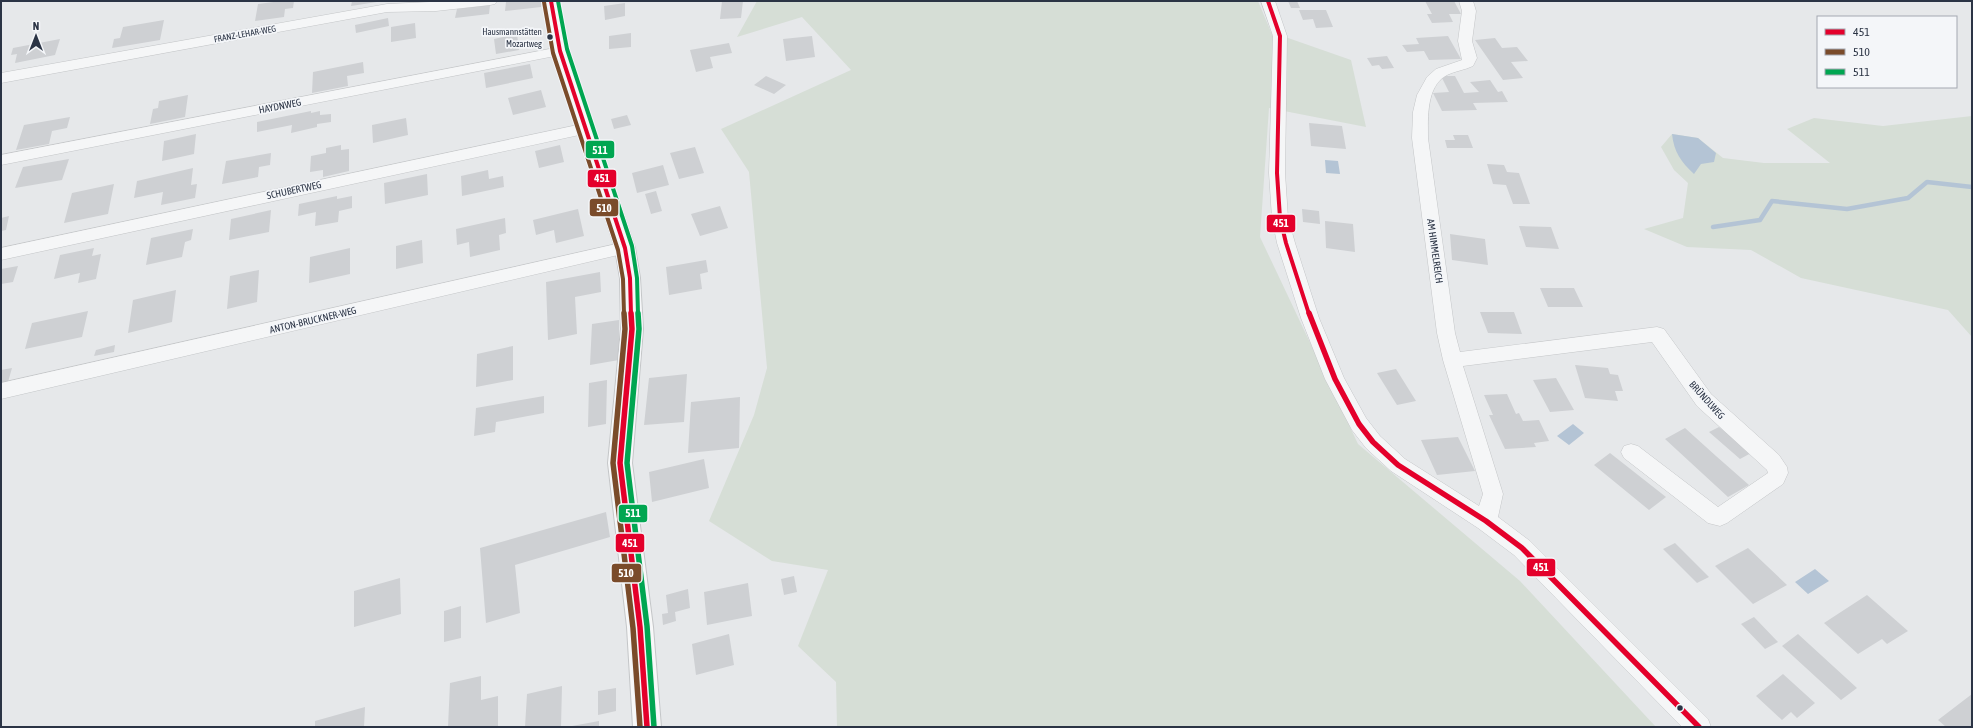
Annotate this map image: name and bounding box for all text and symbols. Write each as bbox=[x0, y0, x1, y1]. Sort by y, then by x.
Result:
north arrow bbox=[16, 16, 56, 56]
legend bbox=[1817, 16, 1957, 88]
text: N bbox=[33, 20, 39, 32]
street label: FRANZ-LEHAR-WEG bbox=[213, 24, 277, 44]
text: 451 bbox=[1853, 25, 1870, 39]
place label: Hausmannstätten Mozartweg bbox=[482, 27, 542, 49]
marker: Hausmannstätten Mozartweg bbox=[545, 32, 555, 42]
text: 510 bbox=[1853, 45, 1870, 59]
text: 511 bbox=[1853, 65, 1870, 79]
street label: HAYDNWEG bbox=[258, 97, 302, 115]
line badge: 511 bbox=[585, 140, 615, 159]
text: 511 bbox=[592, 144, 608, 156]
line badge: 451 bbox=[587, 169, 617, 188]
text: 451 bbox=[593, 172, 610, 184]
street label: SCHUBERTWEG bbox=[266, 179, 322, 201]
line badge: 510 bbox=[589, 198, 619, 217]
text: 510 bbox=[596, 202, 612, 214]
line badge: 451 bbox=[1266, 214, 1296, 233]
text: 451 bbox=[1272, 217, 1289, 229]
street label: AM HIMMELREICH bbox=[1425, 218, 1445, 284]
street label: ANTON-BRUCKNER-WEG bbox=[269, 305, 357, 335]
street label: BRÜNDLWEG bbox=[1687, 379, 1727, 421]
line badge: 511 bbox=[618, 504, 648, 523]
text: 511 bbox=[625, 507, 641, 519]
line badge: 451 bbox=[615, 533, 645, 553]
text: 451 bbox=[621, 537, 638, 549]
line badge: 451 bbox=[1526, 558, 1556, 577]
text: 451 bbox=[1532, 561, 1549, 573]
line badge: 510 bbox=[611, 563, 642, 583]
text: 510 bbox=[618, 567, 634, 579]
unlabelled marker bbox=[1675, 703, 1685, 713]

